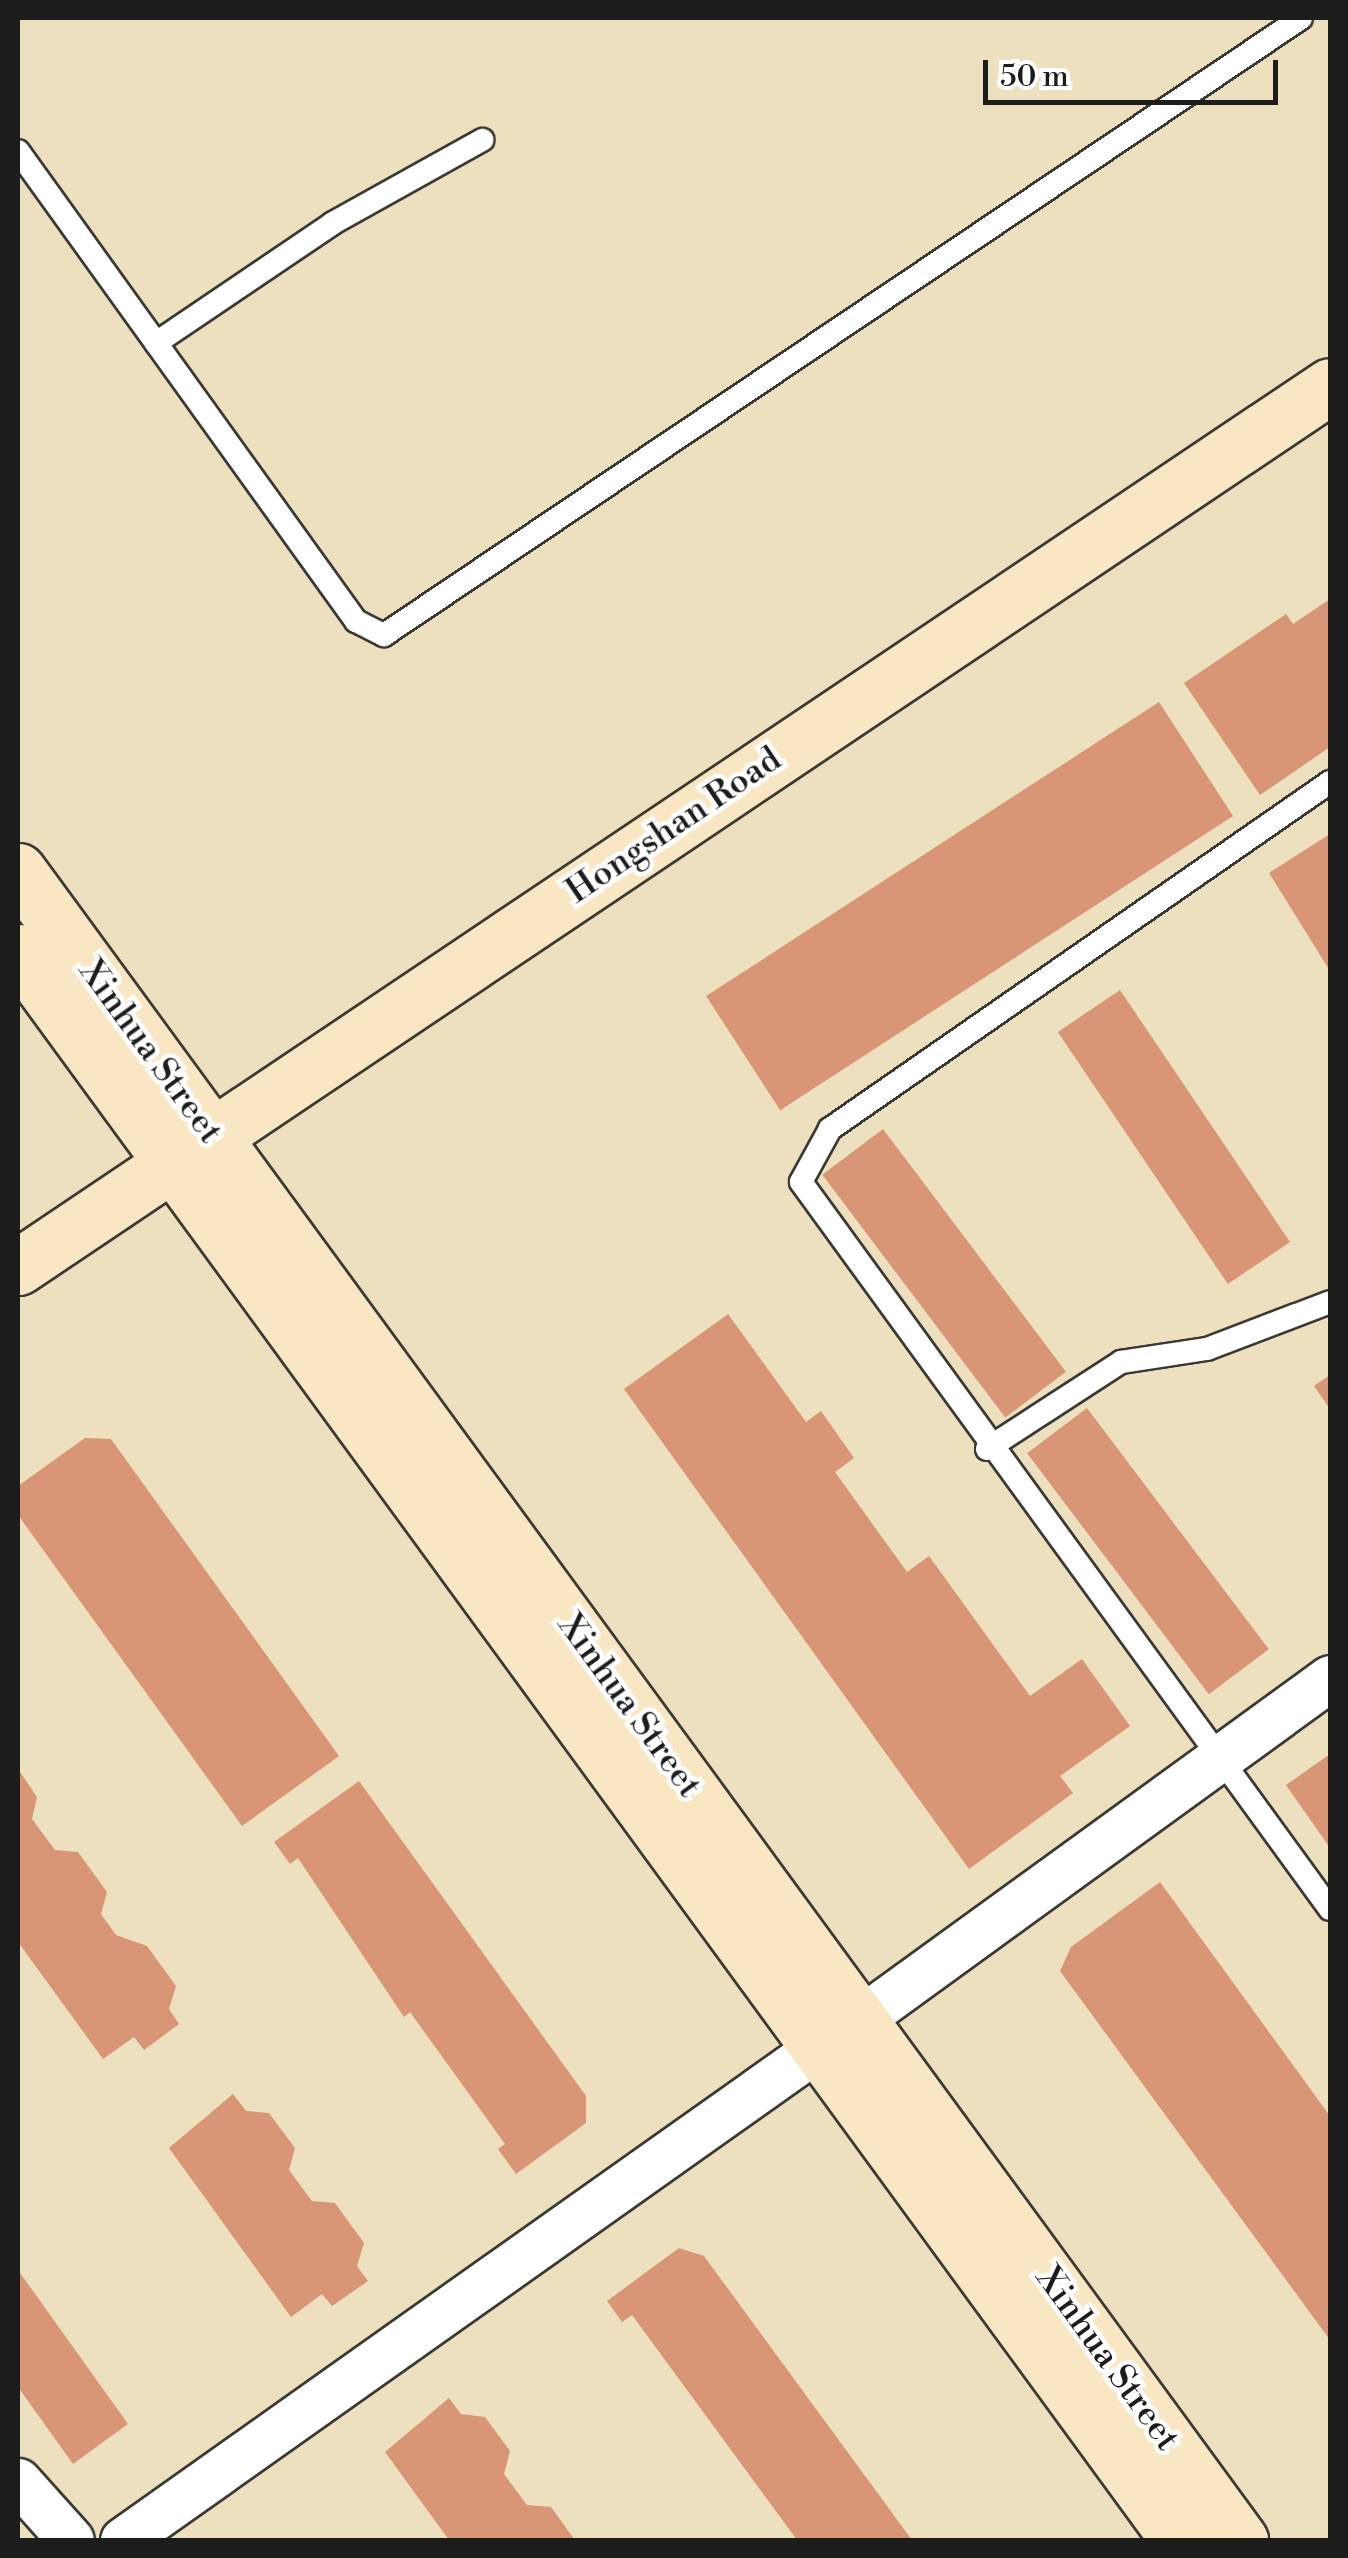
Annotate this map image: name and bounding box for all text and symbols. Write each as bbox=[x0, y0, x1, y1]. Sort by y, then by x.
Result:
scale bar bbox=[988, 40, 1283, 102]
text: 50 m bbox=[1000, 58, 1069, 96]
street label: Hongshan Road bbox=[559, 739, 789, 913]
street label: Xinhua Street bbox=[69, 952, 231, 1152]
street label: Xinhua Street bbox=[548, 1606, 710, 1806]
street label: Xinhua Street bbox=[1026, 2259, 1188, 2459]

